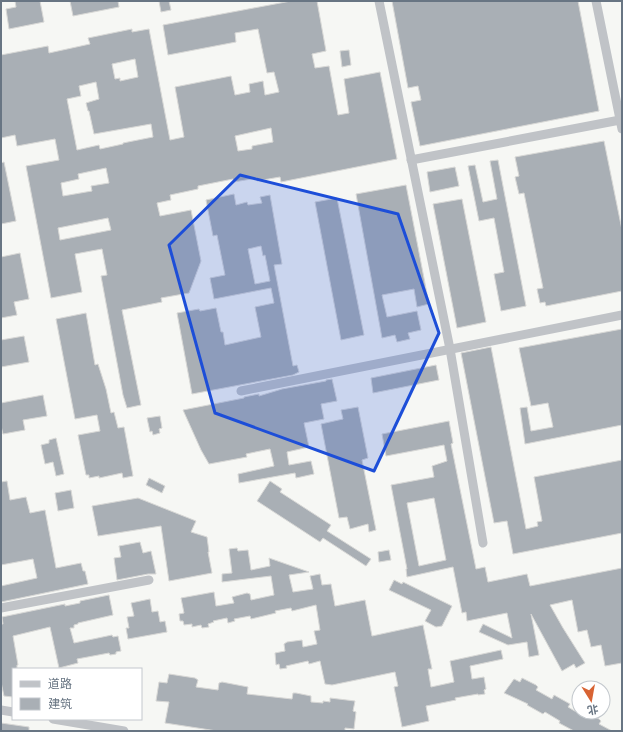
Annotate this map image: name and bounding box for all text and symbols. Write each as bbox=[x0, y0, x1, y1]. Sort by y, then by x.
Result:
legend bbox=[12, 668, 142, 720]
text: 道路 bbox=[48, 677, 72, 690]
north arrow bbox=[571, 680, 611, 720]
text: 建筑 bbox=[48, 697, 72, 710]
text: 北 bbox=[586, 703, 599, 716]

